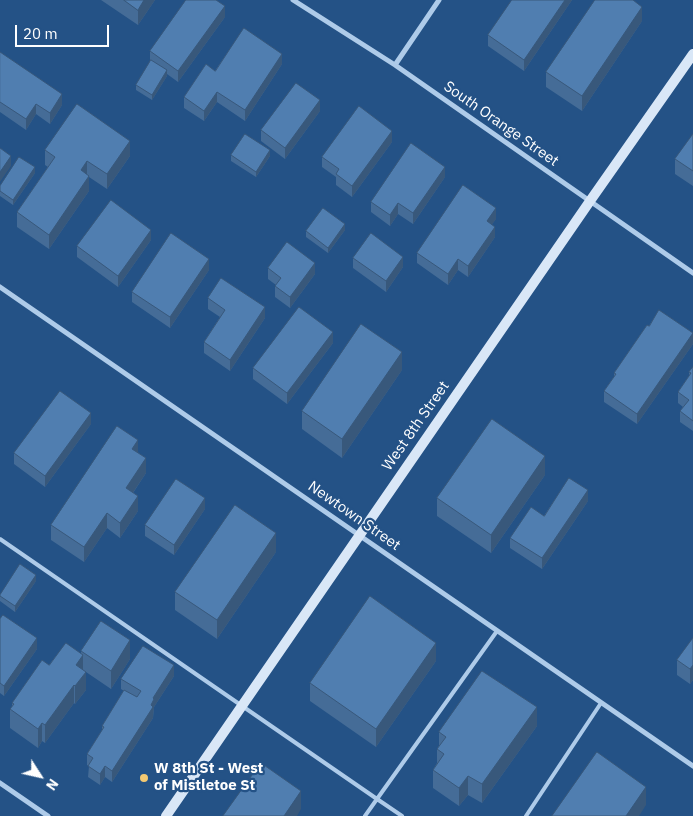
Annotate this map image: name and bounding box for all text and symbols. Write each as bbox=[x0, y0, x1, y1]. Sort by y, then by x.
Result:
scale bar bbox=[18, 15, 111, 47]
text: 20 m bbox=[23, 24, 58, 43]
street label: South Orange Street bbox=[440, 78, 562, 170]
street label: West 8th Street bbox=[379, 378, 453, 474]
street label: Newtown Street bbox=[304, 477, 404, 555]
north arrow bbox=[15, 751, 65, 801]
place label: W 8th St - West of Mistletoe St bbox=[154, 760, 263, 795]
marker: W 8th St - West of Mistletoe St bbox=[138, 772, 150, 784]
text: N bbox=[42, 775, 63, 794]

